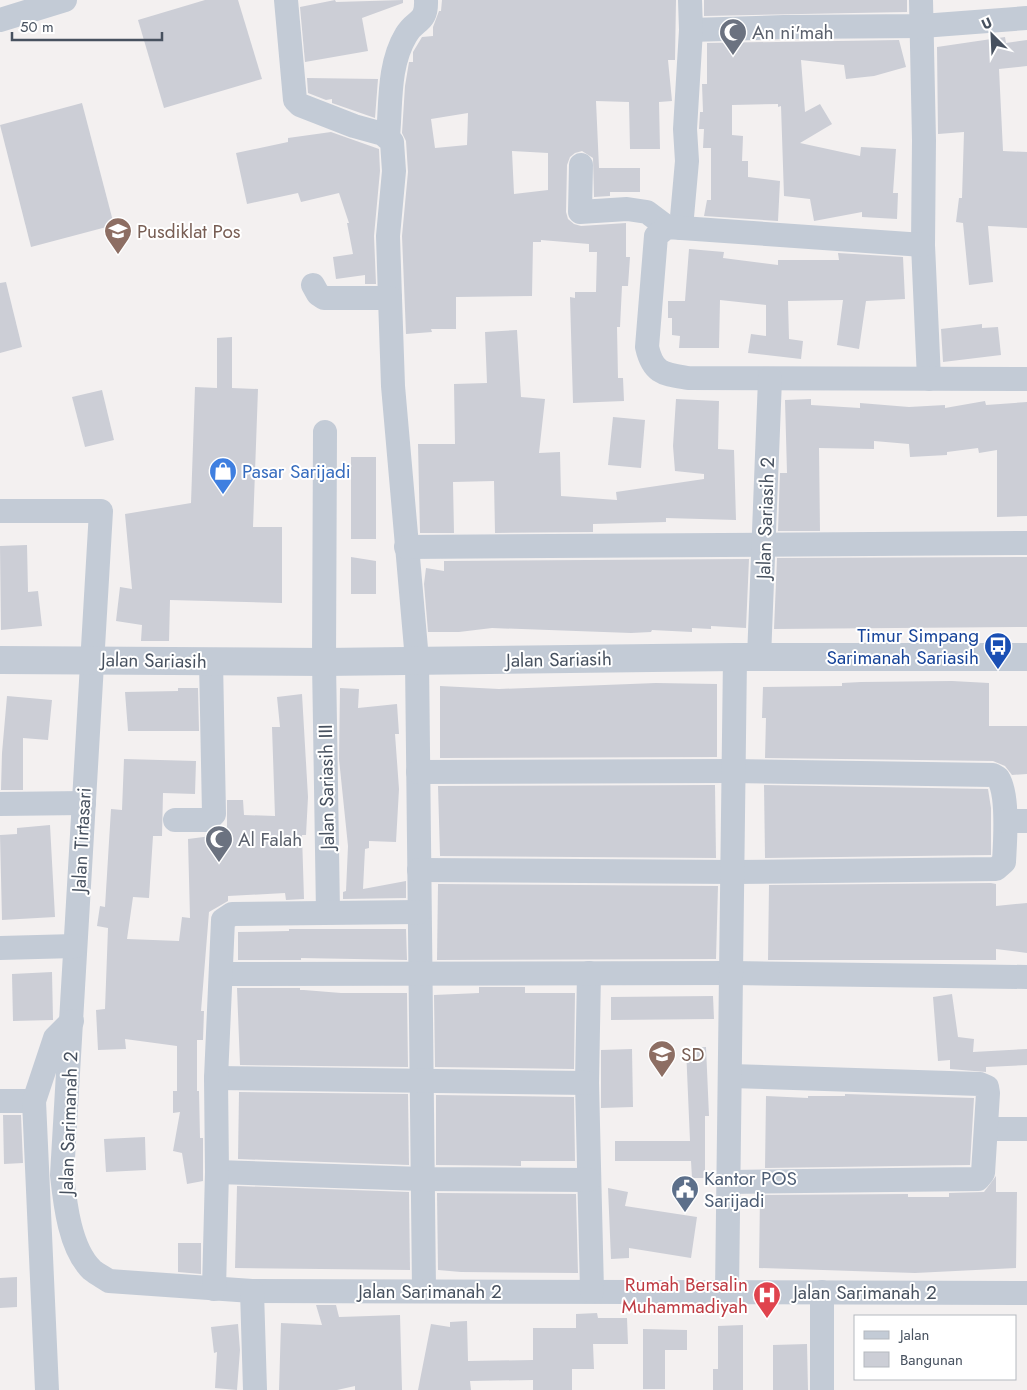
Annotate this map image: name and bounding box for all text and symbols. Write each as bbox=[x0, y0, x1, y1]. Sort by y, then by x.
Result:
scale bar bbox=[12, 10, 162, 42]
north arrow bbox=[967, 10, 1017, 60]
text: U bbox=[978, 12, 995, 34]
text: 50 m bbox=[20, 16, 54, 38]
mosque icon: An ni'mah bbox=[718, 17, 748, 56]
place label: An ni'mah bbox=[752, 19, 834, 46]
school or university icon: Pusdiklat Pos bbox=[103, 216, 133, 255]
place label: Pusdiklat Pos bbox=[137, 218, 241, 245]
shop icon: Pasar Sarijadi bbox=[208, 456, 238, 495]
street label: Jalan Sariasih 2 bbox=[750, 457, 781, 583]
place label: Pasar Sarijadi bbox=[242, 458, 351, 485]
place label: Timur Simpang Sarimanah Sariasih bbox=[827, 622, 979, 671]
bus stop icon: Timur Simpang Sarimanah Sariasih bbox=[983, 631, 1013, 670]
street label: Jalan Sariasih bbox=[503, 645, 612, 674]
street label: Jalan Sariasih bbox=[98, 646, 207, 675]
street label: Jalan Sariasih III bbox=[312, 724, 341, 853]
street label: Jalan Tirtasari bbox=[65, 787, 98, 896]
mosque icon: Al Falah bbox=[204, 824, 234, 863]
place label: Al Falah bbox=[238, 826, 302, 853]
school or university icon: SD bbox=[647, 1039, 677, 1078]
place label: SD bbox=[681, 1041, 704, 1068]
street label: Jalan Sarimanah 2 bbox=[52, 1051, 84, 1198]
place label: Kantor POS Sarijadi bbox=[704, 1165, 797, 1214]
public building icon: Kantor POS Sarijadi bbox=[670, 1174, 700, 1213]
place label: Rumah Bersalin Muhammadiyah bbox=[621, 1271, 748, 1320]
street label: Jalan Sarimanah 2 bbox=[355, 1278, 502, 1305]
street label: Jalan Sarimanah 2 bbox=[790, 1279, 937, 1306]
hospital icon: Rumah Bersalin Muhammadiyah bbox=[752, 1280, 782, 1319]
legend bbox=[854, 1315, 1017, 1380]
text: Jalan bbox=[898, 1324, 929, 1346]
text: Bangunan bbox=[900, 1349, 963, 1371]

